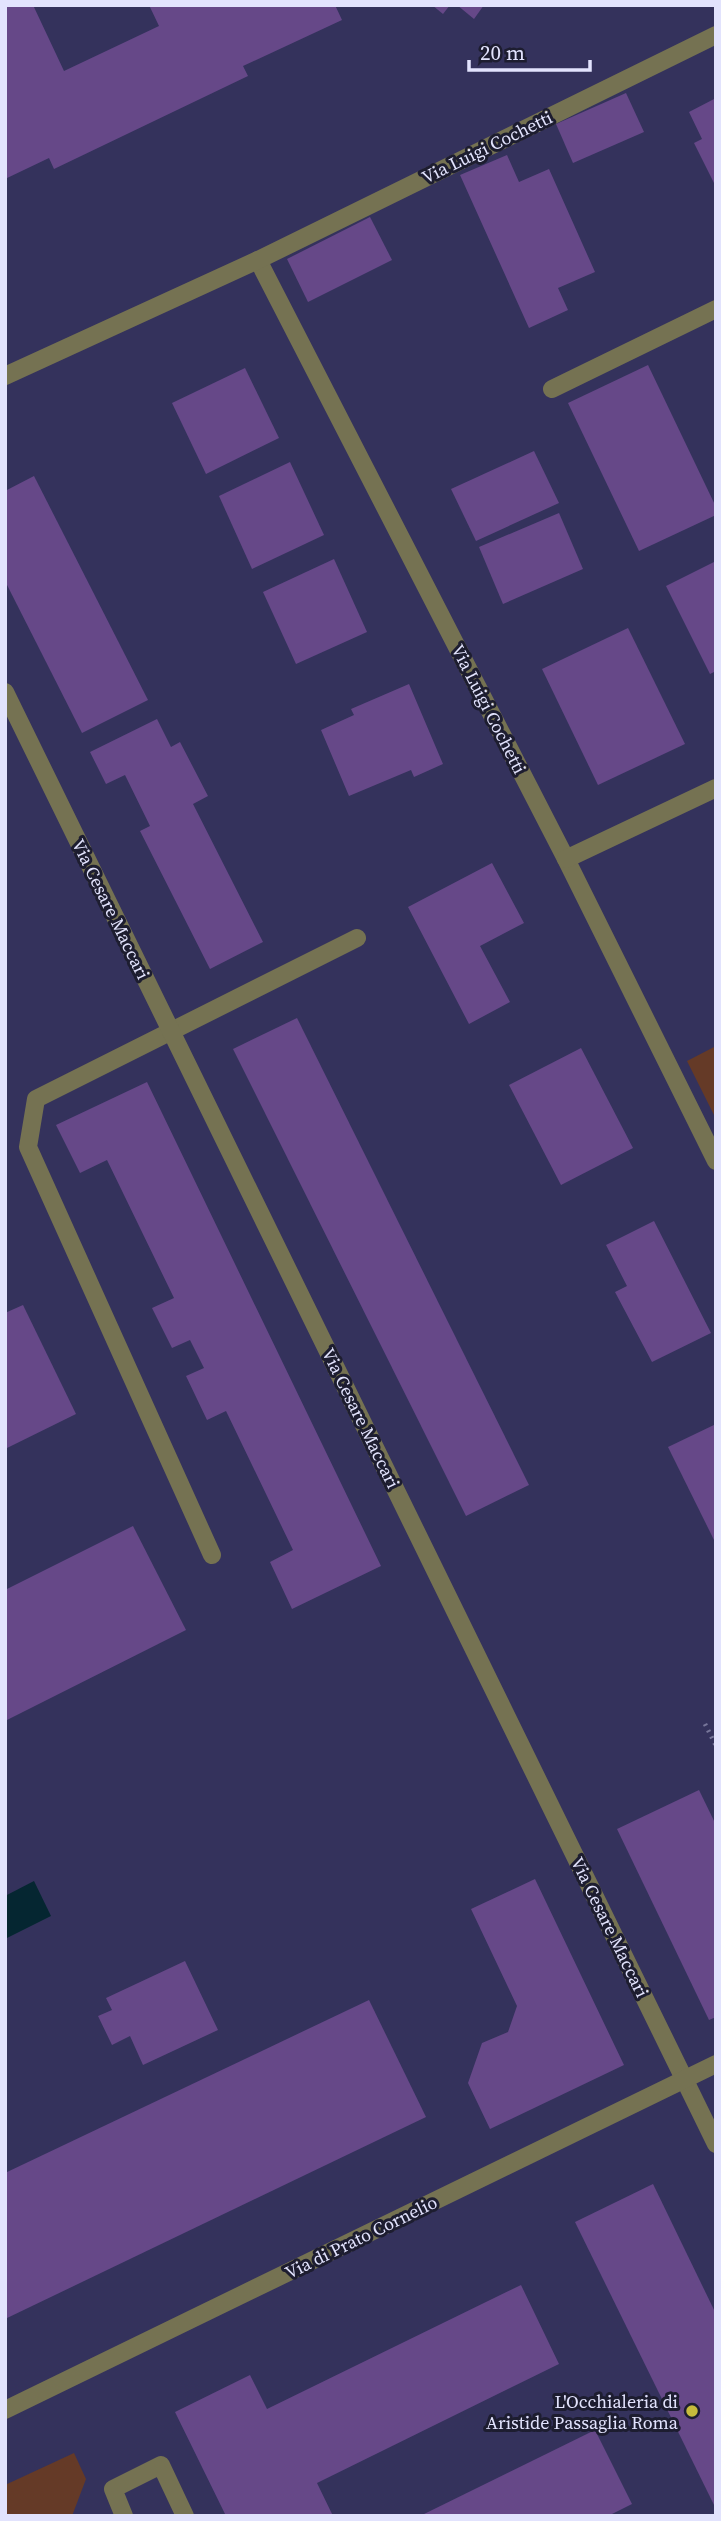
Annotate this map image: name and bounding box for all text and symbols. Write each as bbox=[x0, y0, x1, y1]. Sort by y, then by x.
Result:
scale bar bbox=[469, 28, 590, 72]
text: 20 m bbox=[480, 38, 525, 67]
street label: Via Luigi Cochetti bbox=[418, 105, 556, 189]
street label: Via Luigi Cochetti bbox=[446, 640, 532, 778]
street label: Via Cesare Maccari bbox=[66, 835, 156, 983]
street label: Via Cesare Maccari bbox=[316, 1344, 406, 1492]
street label: Via Cesare Maccari bbox=[565, 1853, 655, 2001]
street label: Via di Prato Cornelio bbox=[281, 2189, 441, 2285]
place label: L'Occhialeria di Aristide Passaglia Roma bbox=[486, 2389, 679, 2435]
marker: L'Occhialeria di Aristide Passaglia Roma bbox=[684, 2403, 700, 2419]

